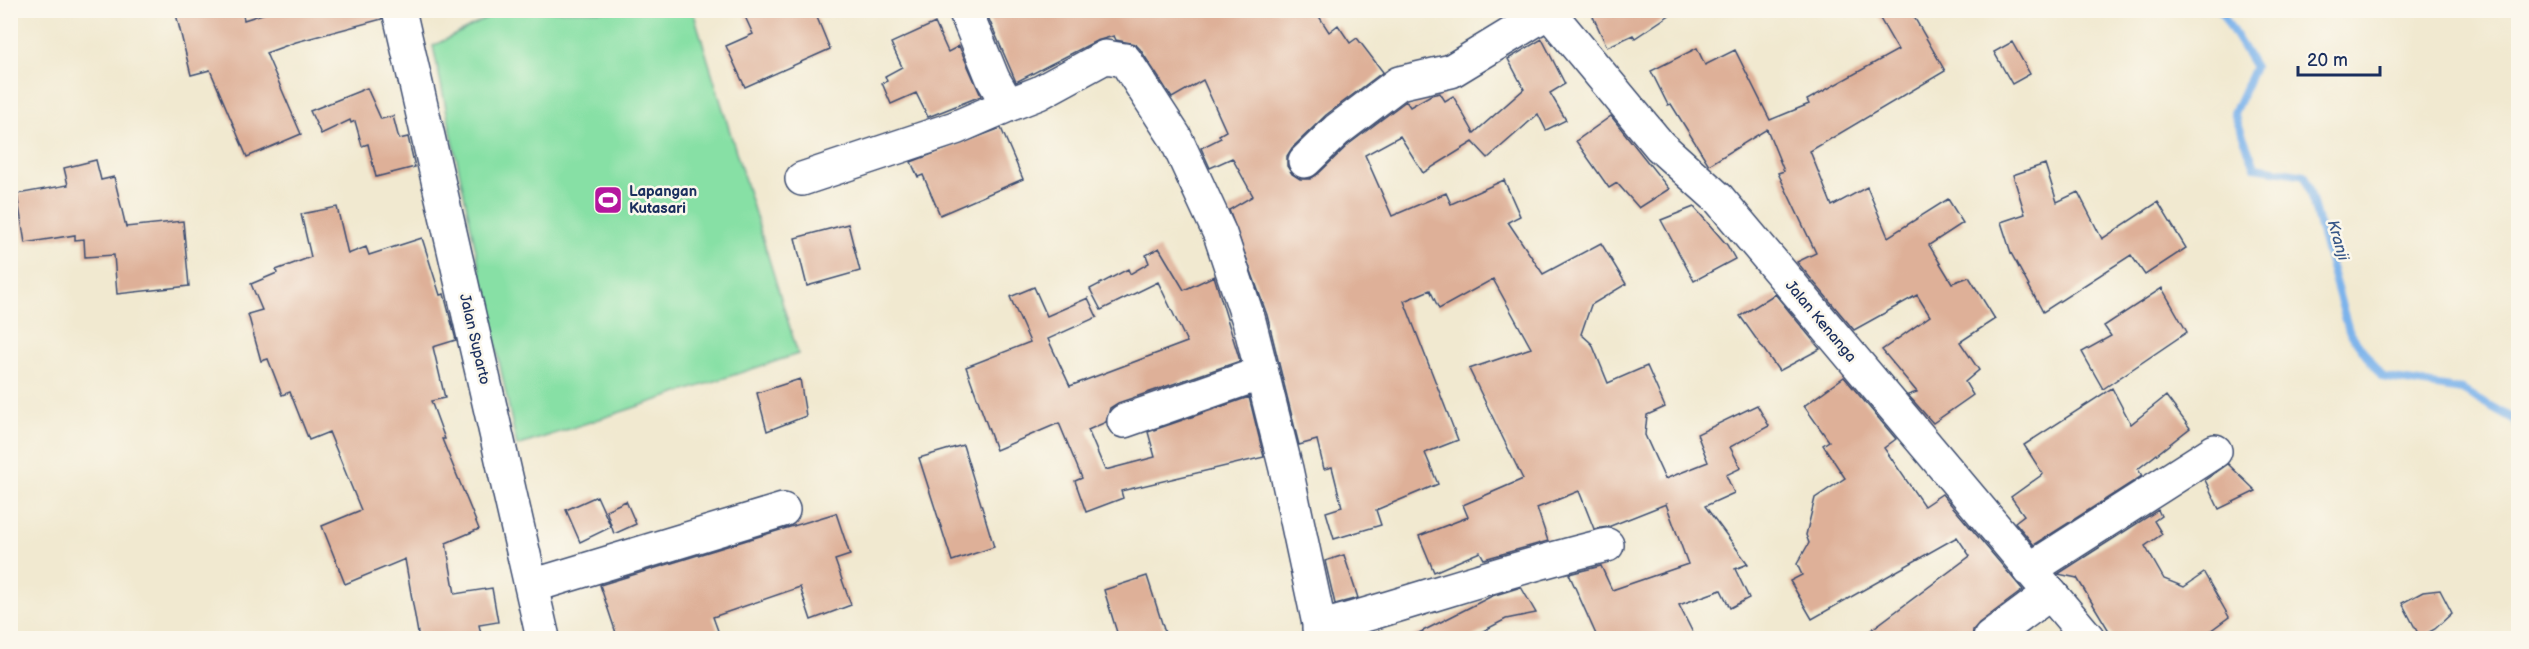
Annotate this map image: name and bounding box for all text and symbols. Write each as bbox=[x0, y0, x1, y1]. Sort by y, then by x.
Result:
scale bar bbox=[2298, 39, 2380, 77]
text: 20 m bbox=[2307, 50, 2348, 71]
place label: Lapangan Kutasari bbox=[629, 182, 697, 218]
sports icon: Lapangan Kutasari bbox=[592, 184, 624, 216]
water label: Kranji bbox=[2323, 218, 2353, 264]
street label: Jalan Kenanga bbox=[1781, 276, 1860, 366]
street label: Jalan Suparto bbox=[455, 292, 494, 386]

